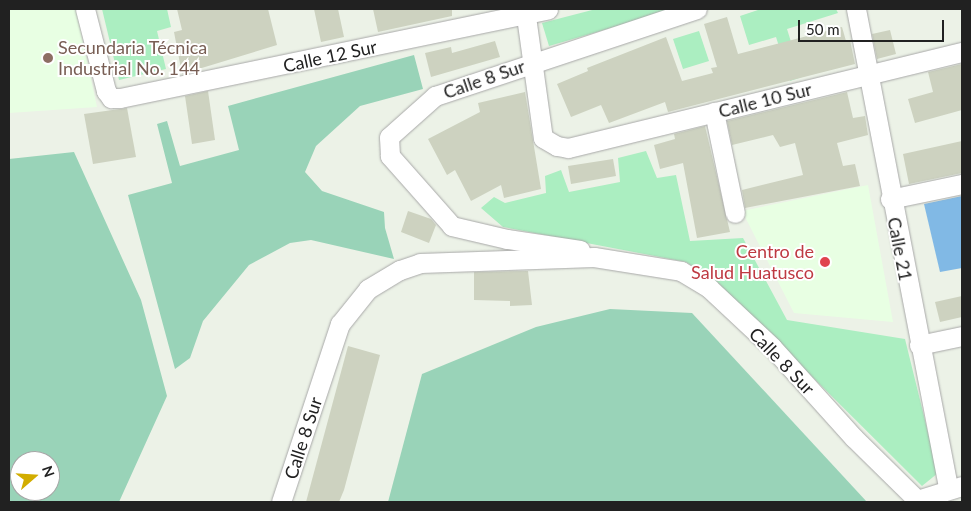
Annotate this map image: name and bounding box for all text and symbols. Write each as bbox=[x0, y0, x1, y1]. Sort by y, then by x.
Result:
scale bar bbox=[801, 10, 947, 42]
text: 50 m bbox=[806, 20, 840, 38]
street label: Calle 12 Sur bbox=[281, 36, 379, 76]
place label: Secundaria Técnica Industrial No. 144 bbox=[58, 37, 208, 80]
marker: Secundaria Técnica Industrial No. 144 bbox=[42, 52, 54, 64]
street label: Calle 8 Sur bbox=[440, 55, 528, 103]
street label: Calle 10 Sur bbox=[716, 78, 814, 122]
street label: Calle 21 bbox=[883, 215, 917, 283]
place label: Centro de Salud Huatusco bbox=[691, 241, 814, 284]
marker: Centro de Salud Huatusco bbox=[818, 255, 832, 269]
street label: Calle 8 Sur bbox=[745, 323, 819, 399]
street label: Calle 8 Sur bbox=[280, 394, 326, 482]
north arrow bbox=[10, 451, 60, 501]
text: N bbox=[39, 463, 59, 479]

